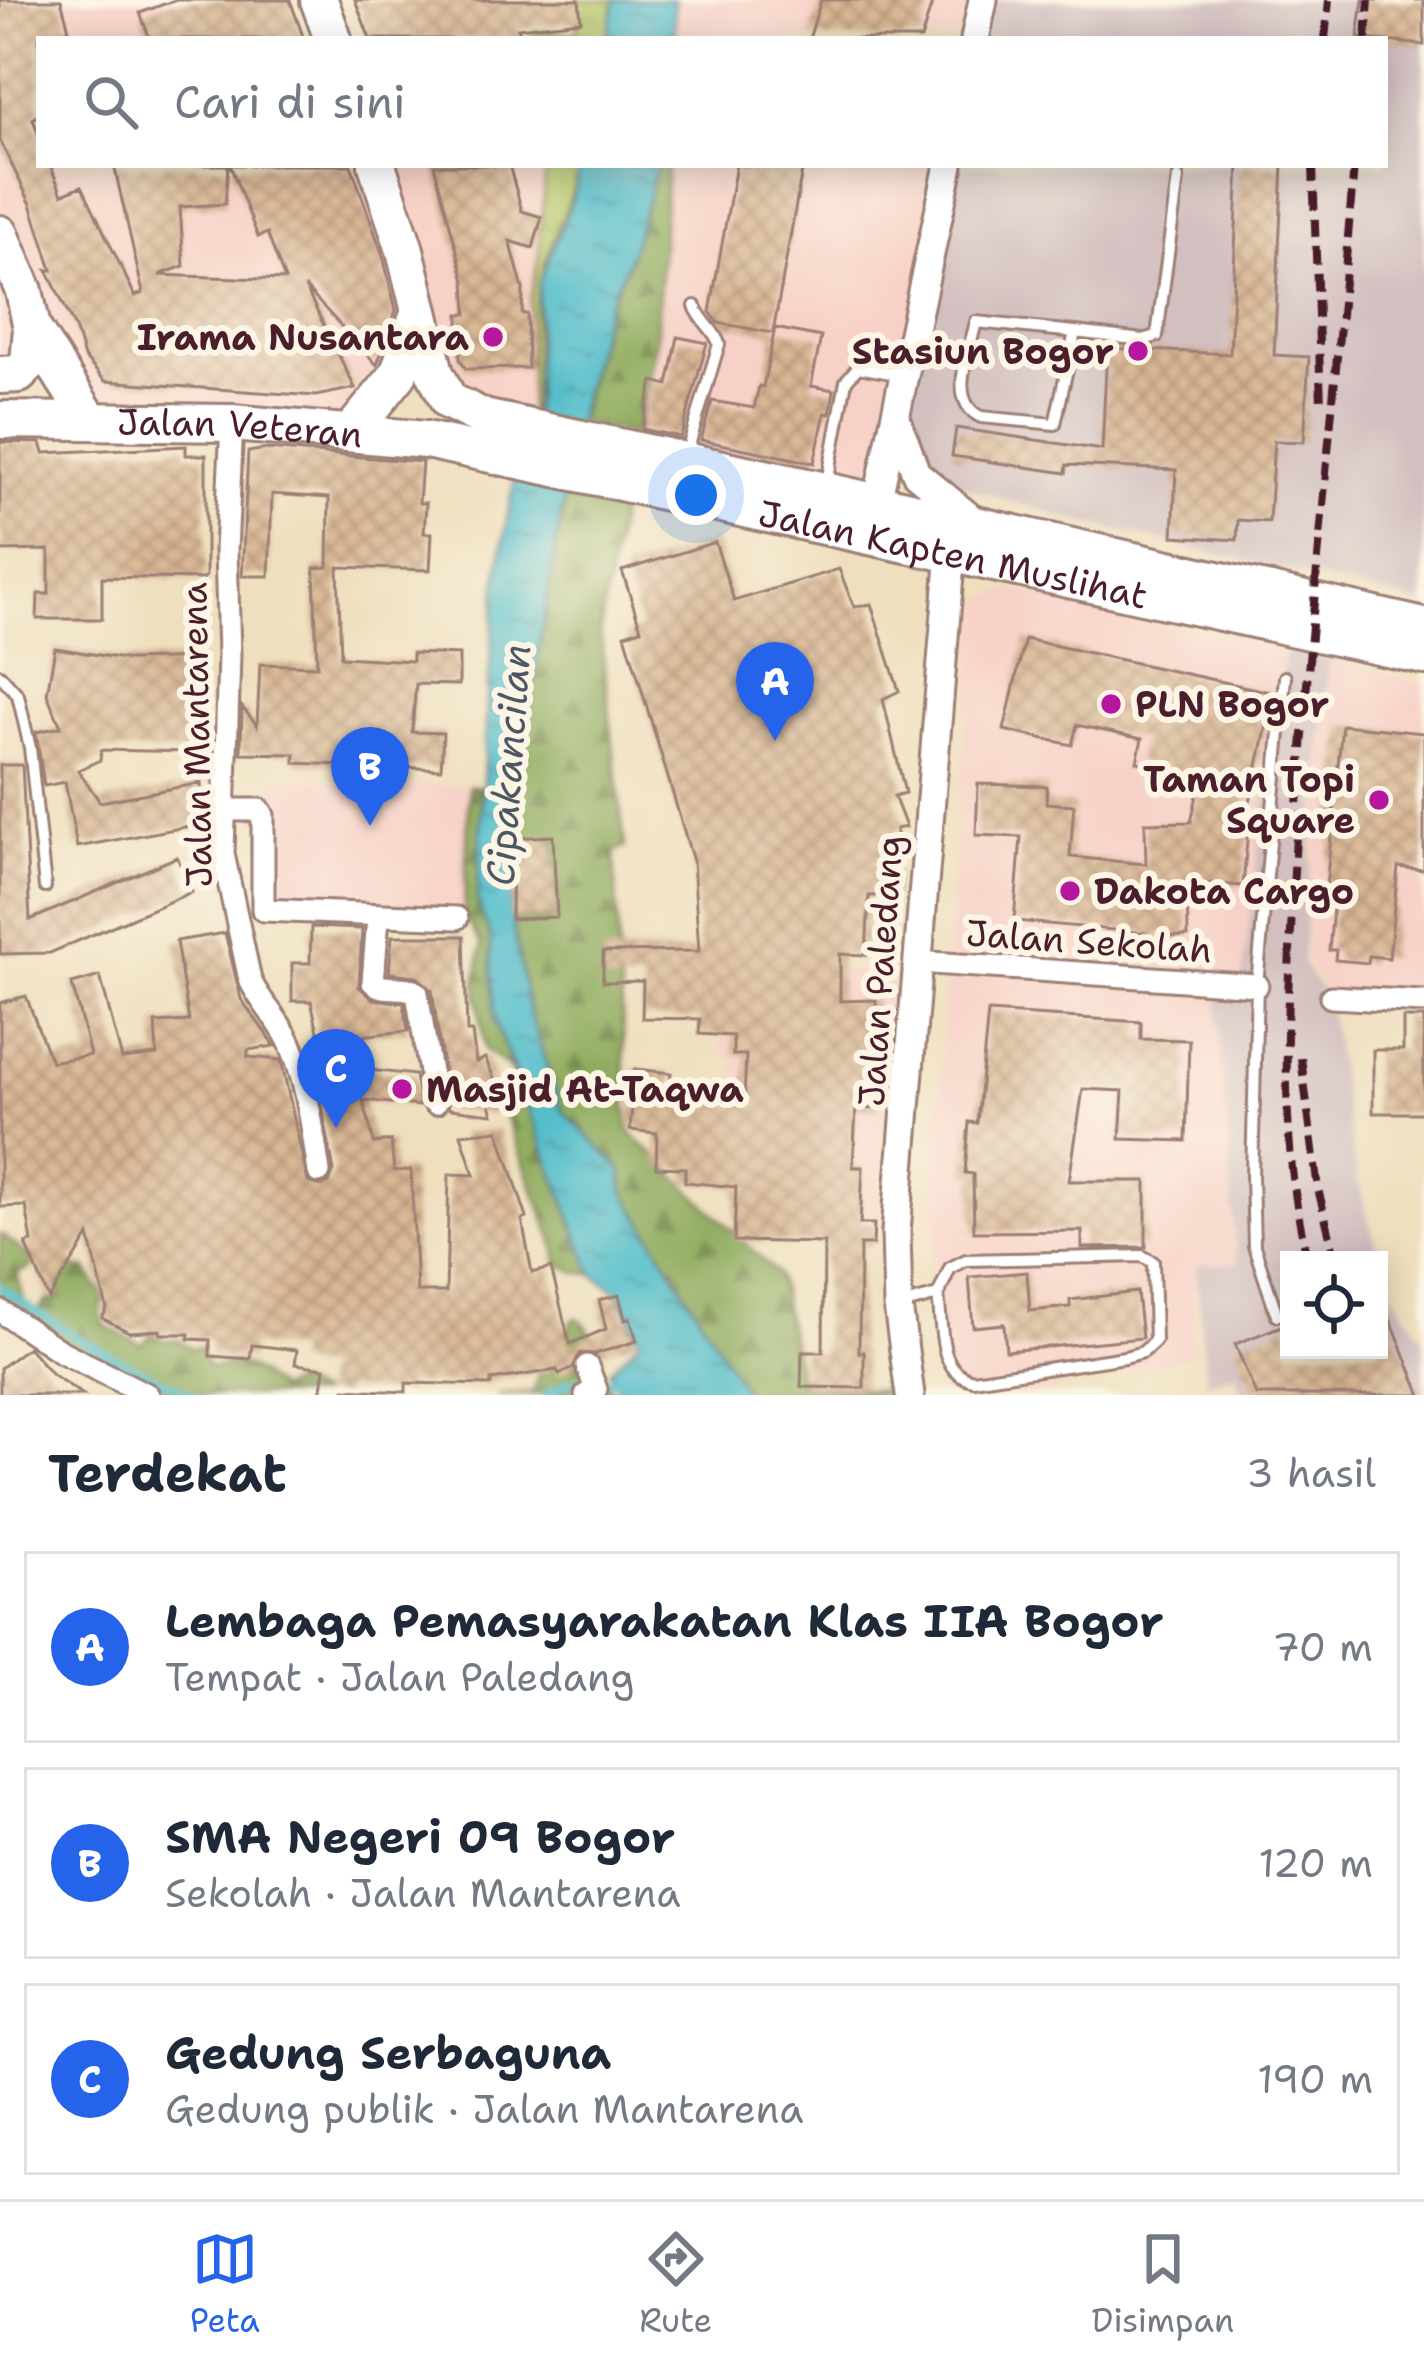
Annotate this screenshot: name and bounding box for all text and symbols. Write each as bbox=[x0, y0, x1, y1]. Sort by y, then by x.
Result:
search box bbox=[36, 36, 1388, 168]
icon: search bbox=[78, 69, 144, 135]
text: Cari di sini bbox=[174, 72, 406, 132]
place label: Irama Nusantara bbox=[137, 313, 469, 362]
marker: Irama Nusantara bbox=[480, 324, 506, 350]
place label: Stasiun Bogor bbox=[852, 327, 1114, 376]
marker: Stasiun Bogor bbox=[1125, 338, 1151, 364]
street label: Jalan Veteran bbox=[117, 398, 365, 459]
your location bbox=[666, 465, 726, 525]
street label: Jalan Kapten Muslihat bbox=[754, 489, 1152, 620]
street label: Jalan Mantarena bbox=[169, 582, 224, 888]
water label: Cipakancilan bbox=[474, 642, 542, 888]
pin: A bbox=[736, 642, 814, 741]
place label: PLN Bogor bbox=[1135, 680, 1329, 729]
marker: PLN Bogor bbox=[1098, 691, 1124, 717]
pin: B bbox=[331, 727, 409, 826]
place label: Taman Topi Square bbox=[1143, 755, 1355, 845]
marker: Taman Topi Square bbox=[1366, 787, 1392, 813]
street label: Jalan Paledang bbox=[847, 834, 914, 1108]
place label: Dakota Cargo bbox=[1094, 867, 1354, 916]
marker: Dakota Cargo bbox=[1057, 878, 1083, 904]
street label: Jalan Sekolah bbox=[964, 908, 1214, 975]
pin: C bbox=[297, 1029, 375, 1128]
place label: Masjid At-Taqwa bbox=[426, 1065, 744, 1114]
marker: Masjid At-Taqwa bbox=[389, 1076, 415, 1102]
map controls bbox=[1280, 1251, 1388, 1359]
button: locate bbox=[1280, 1251, 1388, 1359]
text: Terdekat bbox=[48, 1439, 287, 1507]
text: 3 hasil bbox=[1246, 1447, 1376, 1499]
text: Lembaga Pemasyarakatan Klas IIA Bogor bbox=[165, 1591, 1164, 1651]
text: A bbox=[75, 1621, 105, 1673]
text: 70 m bbox=[1272, 1621, 1373, 1673]
text: Tempat · Jalan Paledang bbox=[165, 1651, 634, 1703]
text: SMA Negeri 09 Bogor bbox=[165, 1807, 675, 1867]
text: B bbox=[78, 1837, 102, 1889]
text: 120 m bbox=[1258, 1837, 1373, 1889]
text: Sekolah · Jalan Mantarena bbox=[165, 1867, 681, 1919]
text: Gedung Serbaguna bbox=[165, 2023, 611, 2083]
text: C bbox=[78, 2053, 102, 2105]
text: 190 m bbox=[1257, 2053, 1373, 2105]
text: Gedung publik · Jalan Mantarena bbox=[165, 2083, 803, 2135]
tab: Peta bbox=[190, 2226, 260, 2343]
tab: Rute bbox=[639, 2226, 712, 2343]
tab: Disimpan bbox=[1092, 2226, 1234, 2343]

